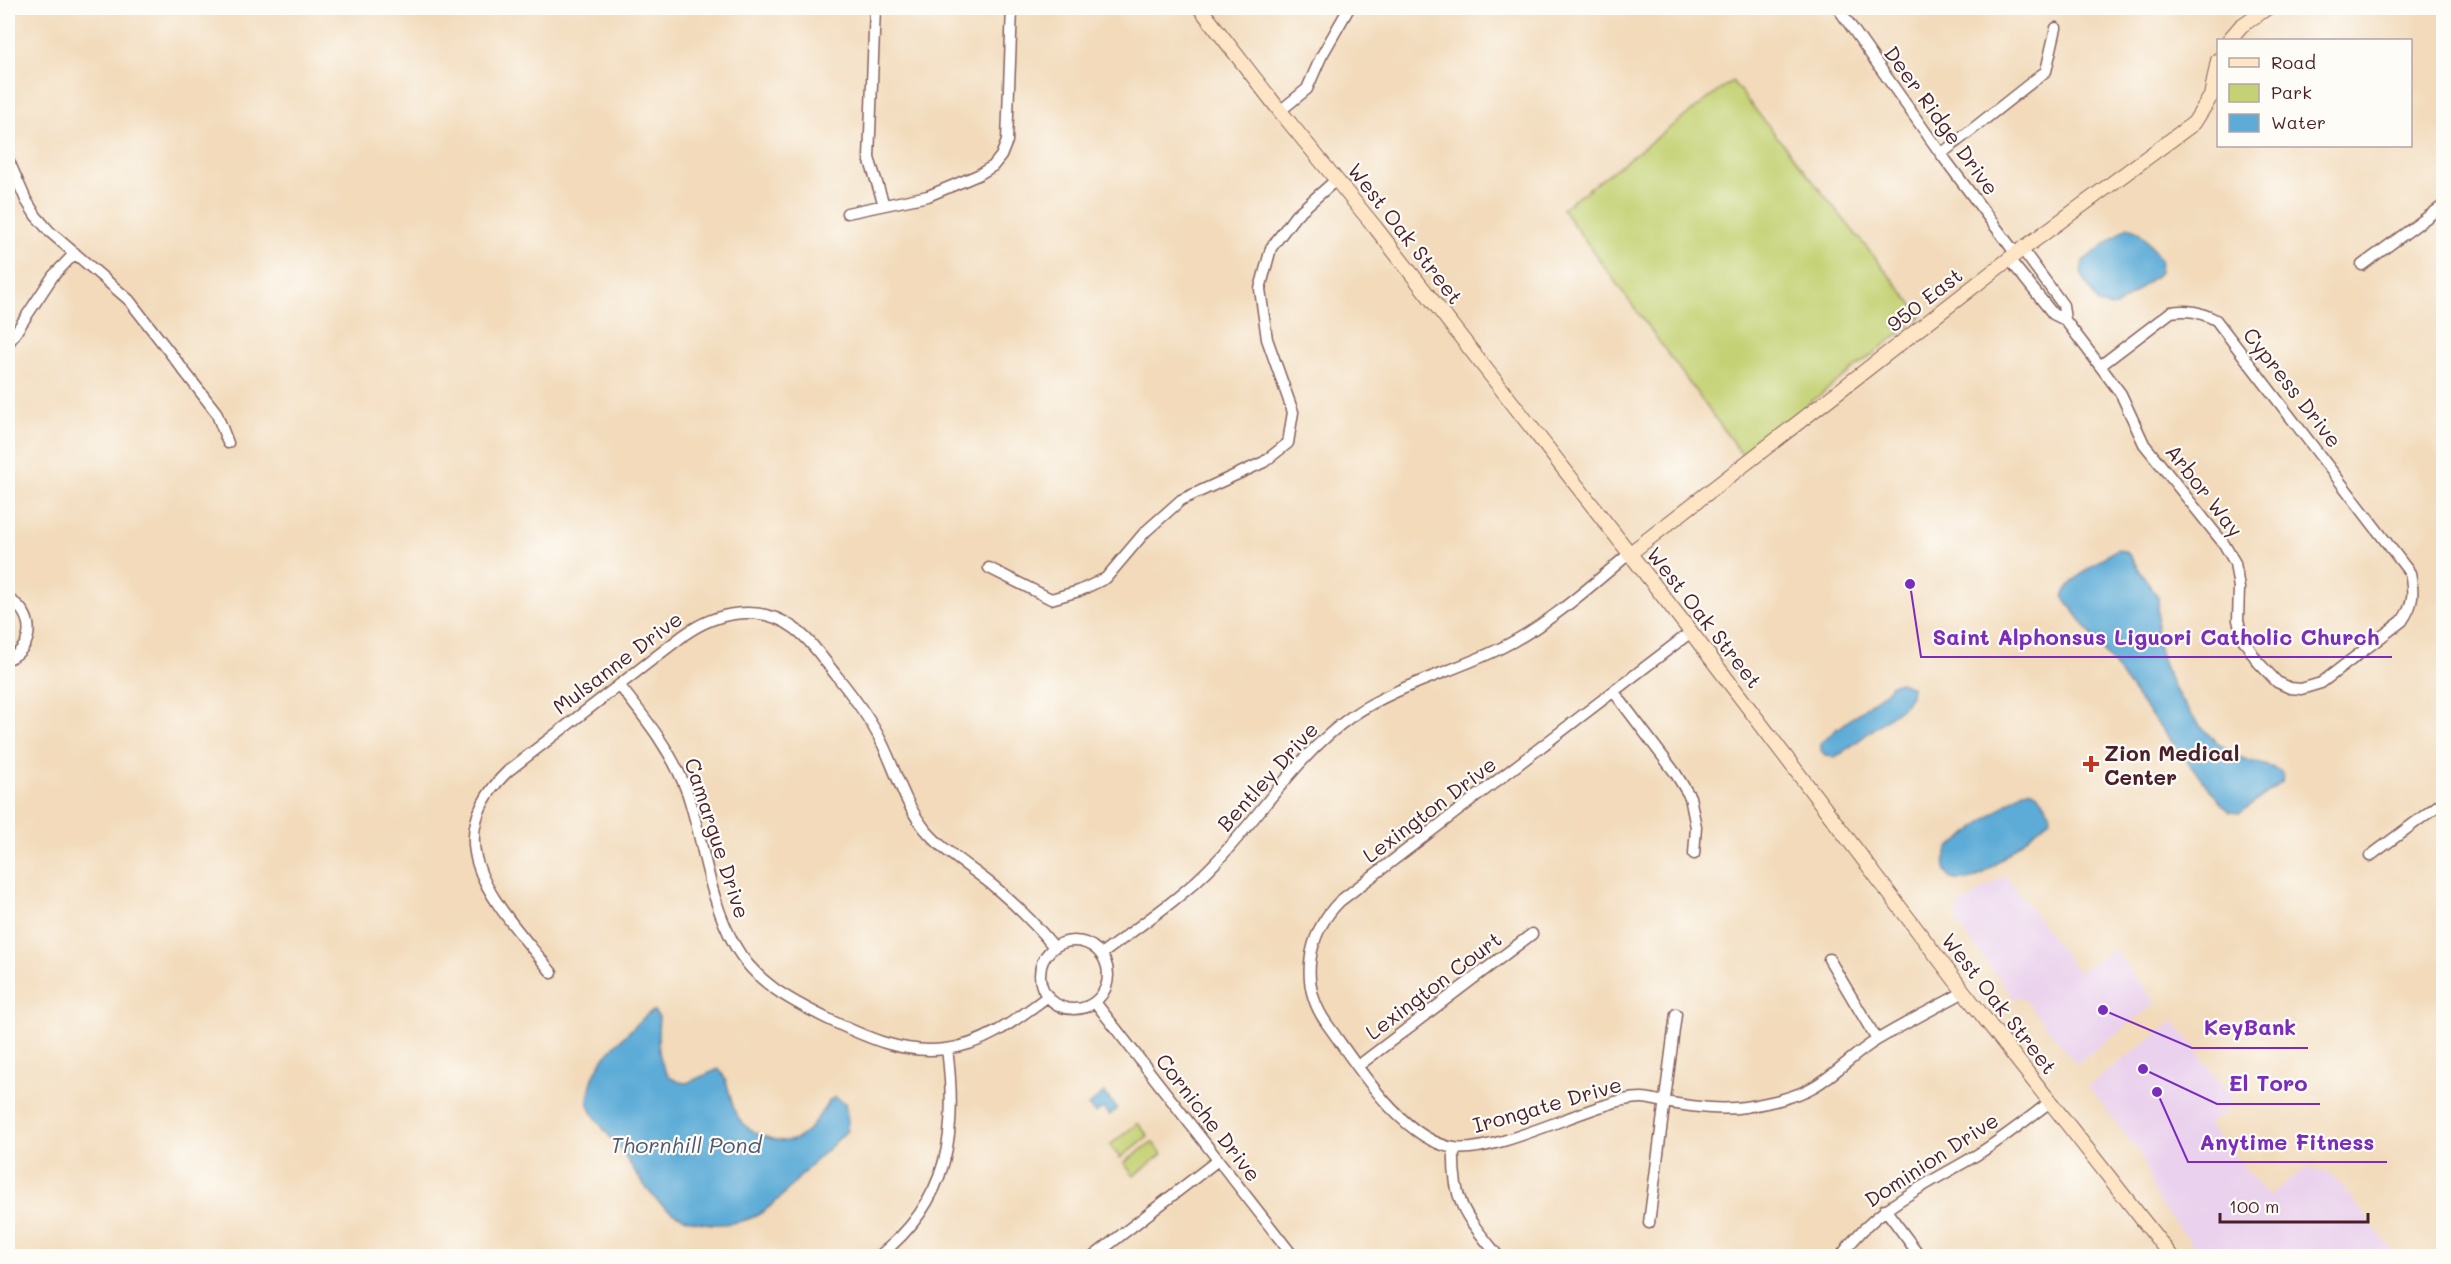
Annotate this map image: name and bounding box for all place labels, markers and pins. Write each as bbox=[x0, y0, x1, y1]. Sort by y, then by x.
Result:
callout: Saint Alphonsus Liguori Catholic Church bbox=[1921, 617, 2392, 657]
place label: Zion Medical Center bbox=[2104, 739, 2239, 790]
marker: Zion Medical Center bbox=[2082, 755, 2100, 773]
callout: KeyBank bbox=[2192, 1008, 2308, 1048]
callout: El Toro bbox=[2217, 1064, 2320, 1104]
callout: Anytime Fitness bbox=[2188, 1122, 2387, 1162]

